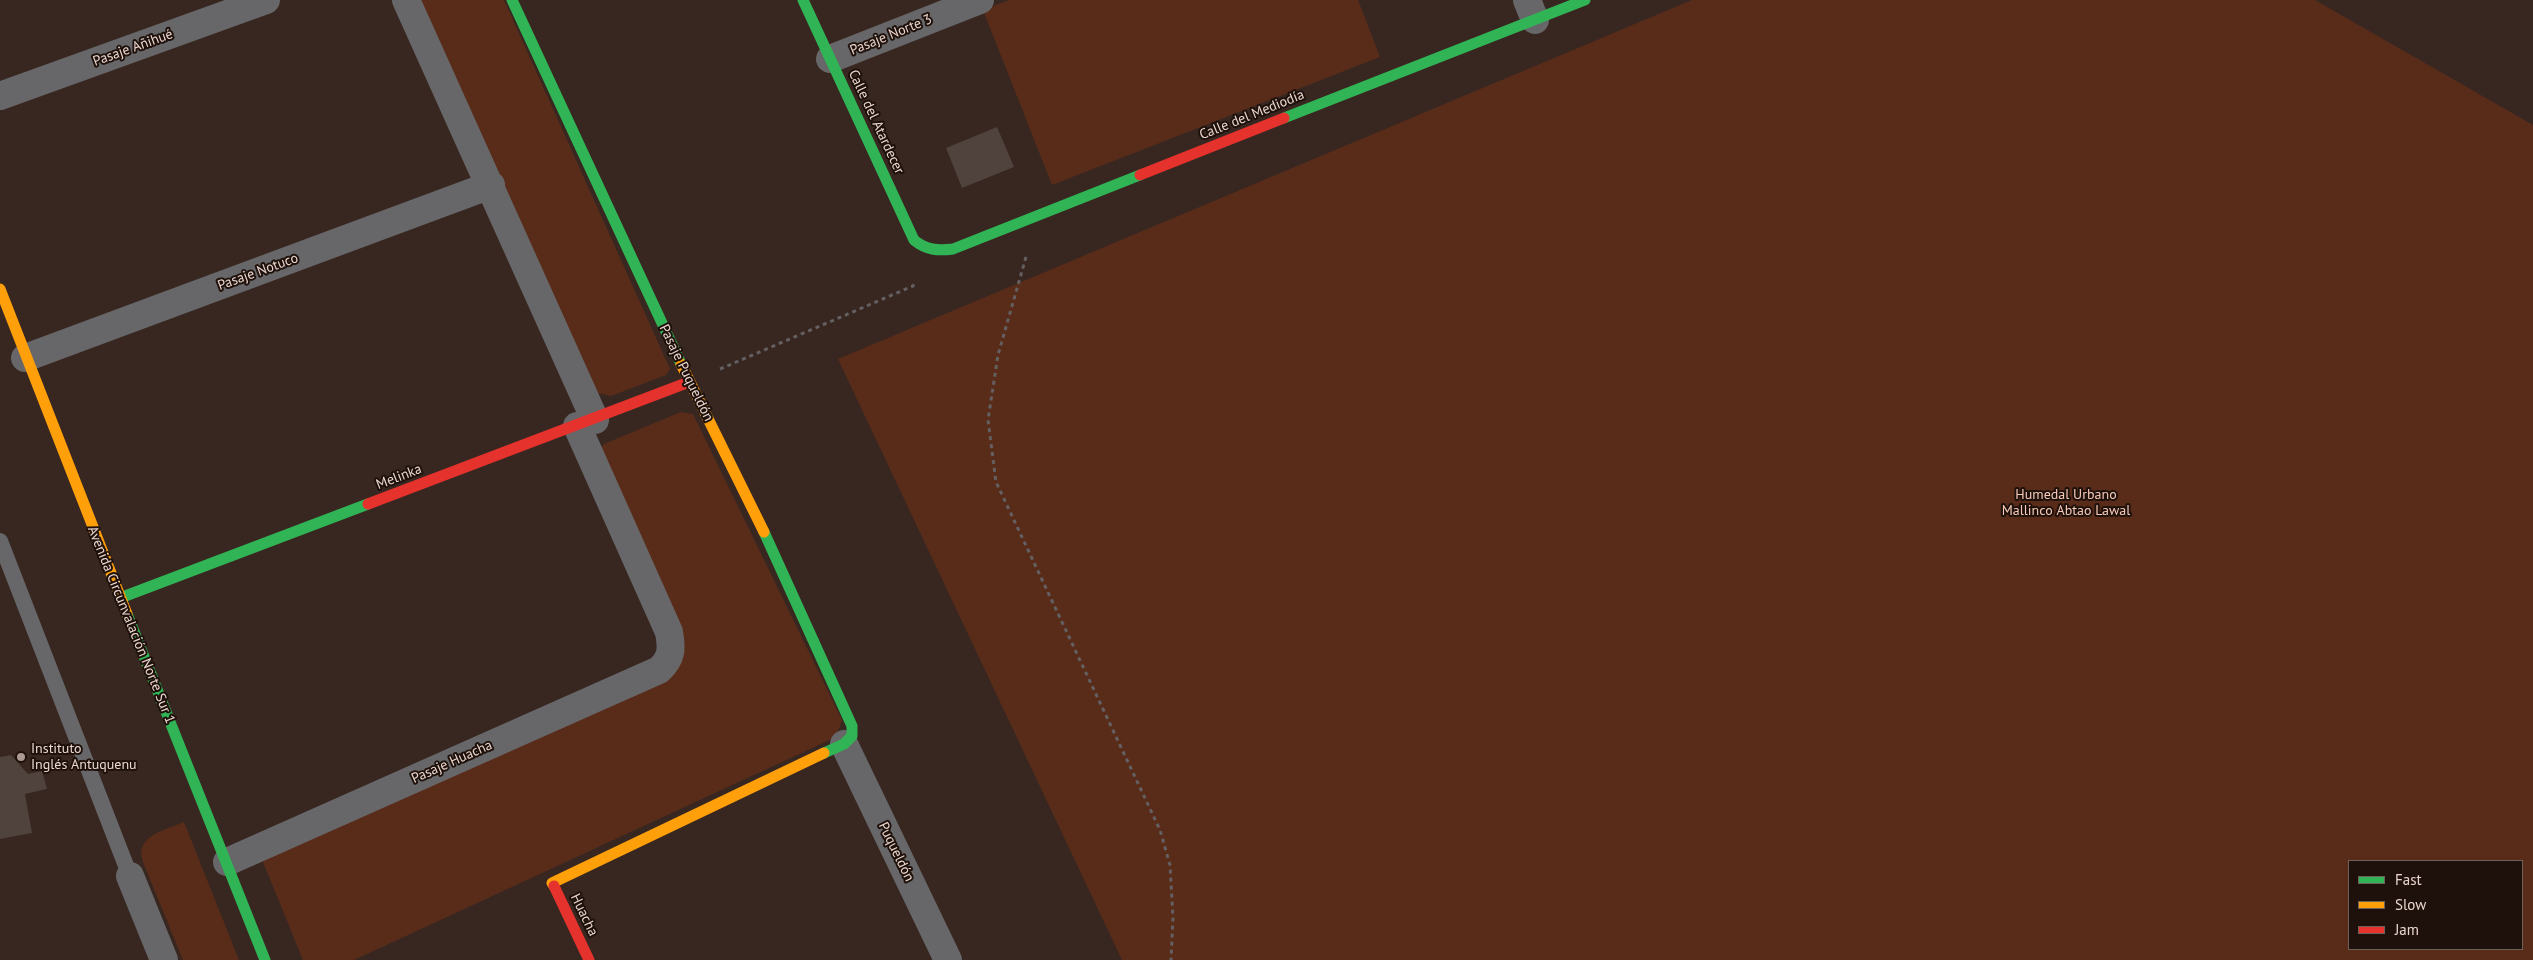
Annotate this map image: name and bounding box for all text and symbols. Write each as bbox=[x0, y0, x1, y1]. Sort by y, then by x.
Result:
street label: Pasaje Norte 3 bbox=[848, 11, 934, 59]
street label: Pasaje Añihué bbox=[91, 26, 175, 70]
street label: Calle del Atardecer bbox=[845, 67, 907, 177]
street label: Calle del Mediodía bbox=[1197, 86, 1307, 144]
street label: Pasaje Notuco bbox=[215, 250, 301, 294]
street label: Pasaje Puqueldón bbox=[655, 322, 717, 424]
street label: Melinka bbox=[374, 461, 424, 493]
park label: Humedal Urbano Mallinco Abtao Lawal bbox=[2002, 487, 2130, 520]
street label: Avenida Circunvalación Norte Sur 1 bbox=[84, 524, 178, 726]
street label: Pasaje Huacha bbox=[409, 737, 495, 787]
place label: Instituto Inglés Antuquenu bbox=[31, 741, 137, 774]
marker: Instituto Inglés Antuquenu bbox=[15, 751, 27, 763]
street label: Puqueldón bbox=[874, 820, 918, 884]
legend bbox=[2348, 860, 2523, 950]
text: Fast bbox=[2395, 870, 2422, 889]
street label: Huacha bbox=[567, 891, 601, 939]
text: Slow bbox=[2395, 895, 2426, 914]
text: Jam bbox=[2395, 920, 2419, 939]

